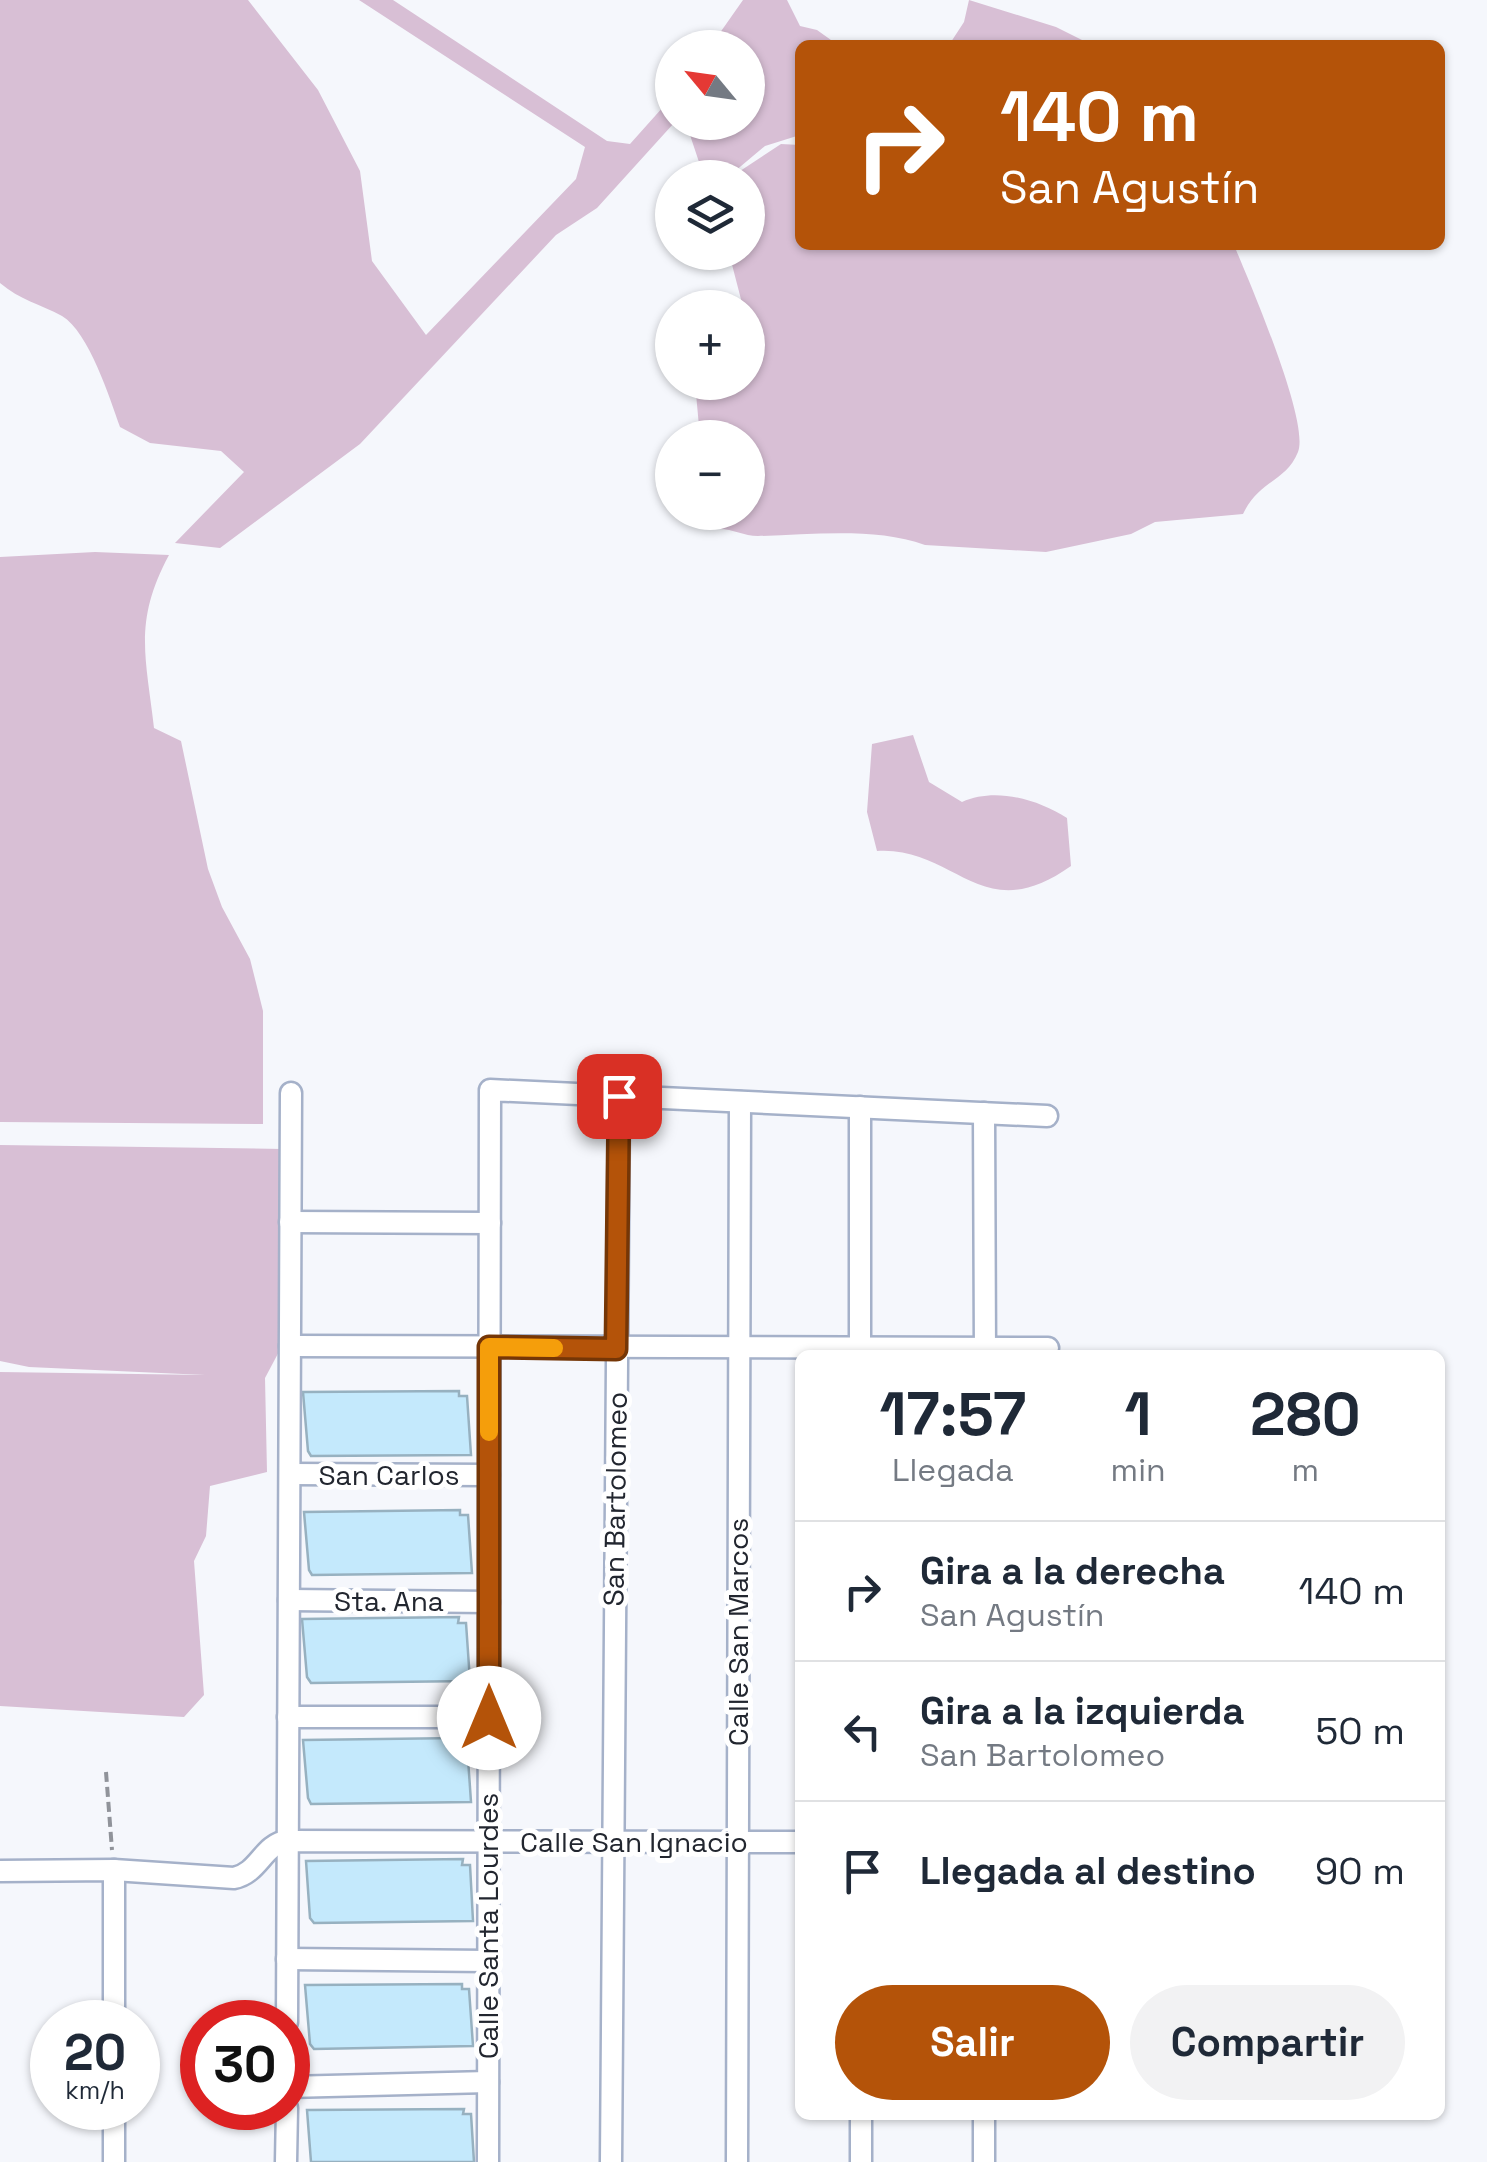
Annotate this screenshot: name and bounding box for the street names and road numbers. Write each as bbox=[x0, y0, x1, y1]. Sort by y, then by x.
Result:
street label: San Bartolomeo bbox=[595, 1391, 635, 1607]
street label: San Carlos bbox=[318, 1457, 460, 1493]
street label: Calle San Marcos bbox=[720, 1518, 756, 1746]
street label: Sta. Ana bbox=[334, 1583, 444, 1619]
street label: Calle Santa Lourdes bbox=[470, 1793, 506, 2059]
street label: Calle San Ignacio bbox=[520, 1824, 748, 1860]

